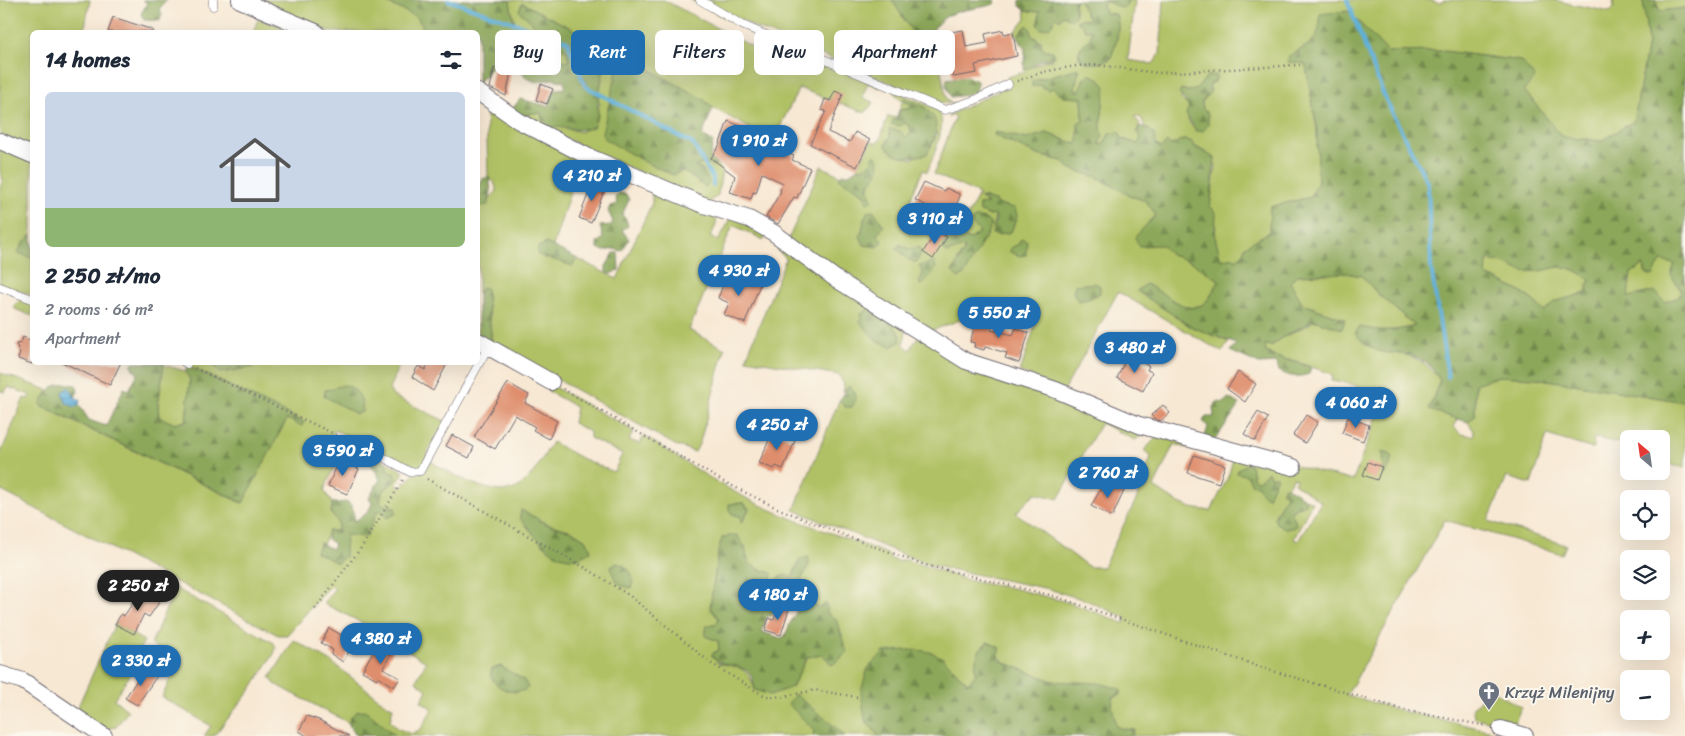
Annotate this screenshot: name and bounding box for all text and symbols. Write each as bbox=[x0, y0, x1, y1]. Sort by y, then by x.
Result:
chip: Buy bbox=[495, 30, 561, 75]
chip: Rent bbox=[571, 30, 645, 75]
chip: Filters bbox=[655, 30, 744, 75]
chip: New bbox=[754, 30, 824, 75]
chip: Apartment bbox=[834, 30, 955, 75]
text: 14 homes bbox=[45, 41, 130, 79]
icon: filters bbox=[437, 46, 465, 74]
pin: 1 910 zł bbox=[707, 124, 811, 167]
icon: home bbox=[210, 125, 300, 215]
text: 1 910 zł bbox=[732, 126, 786, 155]
pin: 4 210 zł bbox=[540, 160, 644, 202]
text: 4 210 zł bbox=[563, 161, 621, 190]
pin: 3 110 zł bbox=[883, 202, 987, 245]
text: 3 110 zł bbox=[908, 204, 962, 233]
pin: 4 930 zł bbox=[687, 254, 791, 297]
text: 4 930 zł bbox=[709, 256, 769, 285]
text: 2 250 zł/mo bbox=[45, 257, 160, 295]
text: 2 rooms · 66 m² bbox=[45, 295, 154, 324]
pin: 5 550 zł bbox=[947, 296, 1051, 339]
text: 5 550 zł bbox=[969, 298, 1029, 327]
text: Apartment bbox=[45, 324, 121, 353]
pin: 3 480 zł bbox=[1083, 332, 1187, 374]
text: 3 480 zł bbox=[1105, 333, 1165, 362]
pin: 4 060 zł bbox=[1304, 386, 1408, 429]
text: 4 060 zł bbox=[1326, 388, 1386, 417]
pin: 4 250 zł bbox=[725, 408, 829, 451]
text: 4 250 zł bbox=[747, 410, 807, 439]
north arrow bbox=[1620, 430, 1670, 480]
map controls bbox=[1620, 430, 1670, 720]
pin: 3 590 zł bbox=[291, 434, 395, 477]
text: 3 590 zł bbox=[313, 436, 373, 465]
pin: 2 760 zł bbox=[1056, 456, 1160, 499]
text: 2 760 zł bbox=[1079, 458, 1137, 487]
button: locate bbox=[1620, 490, 1670, 540]
button: layers bbox=[1620, 550, 1670, 600]
pin: 2 250 zł bbox=[86, 570, 190, 612]
text: 2 250 zł bbox=[108, 571, 168, 600]
pin: 4 180 zł bbox=[726, 578, 830, 621]
text: 4 180 zł bbox=[749, 580, 807, 609]
button: + bbox=[1620, 610, 1670, 660]
pin: 4 380 zł bbox=[329, 622, 433, 665]
text: 4 380 zł bbox=[351, 624, 411, 653]
pin: 2 330 zł bbox=[89, 644, 193, 687]
text: 2 330 zł bbox=[112, 646, 170, 675]
button: − bbox=[1620, 670, 1670, 720]
place label: Krzyż Milenijny bbox=[1505, 678, 1615, 707]
church icon: Krzyż Milenijny bbox=[1477, 680, 1501, 711]

